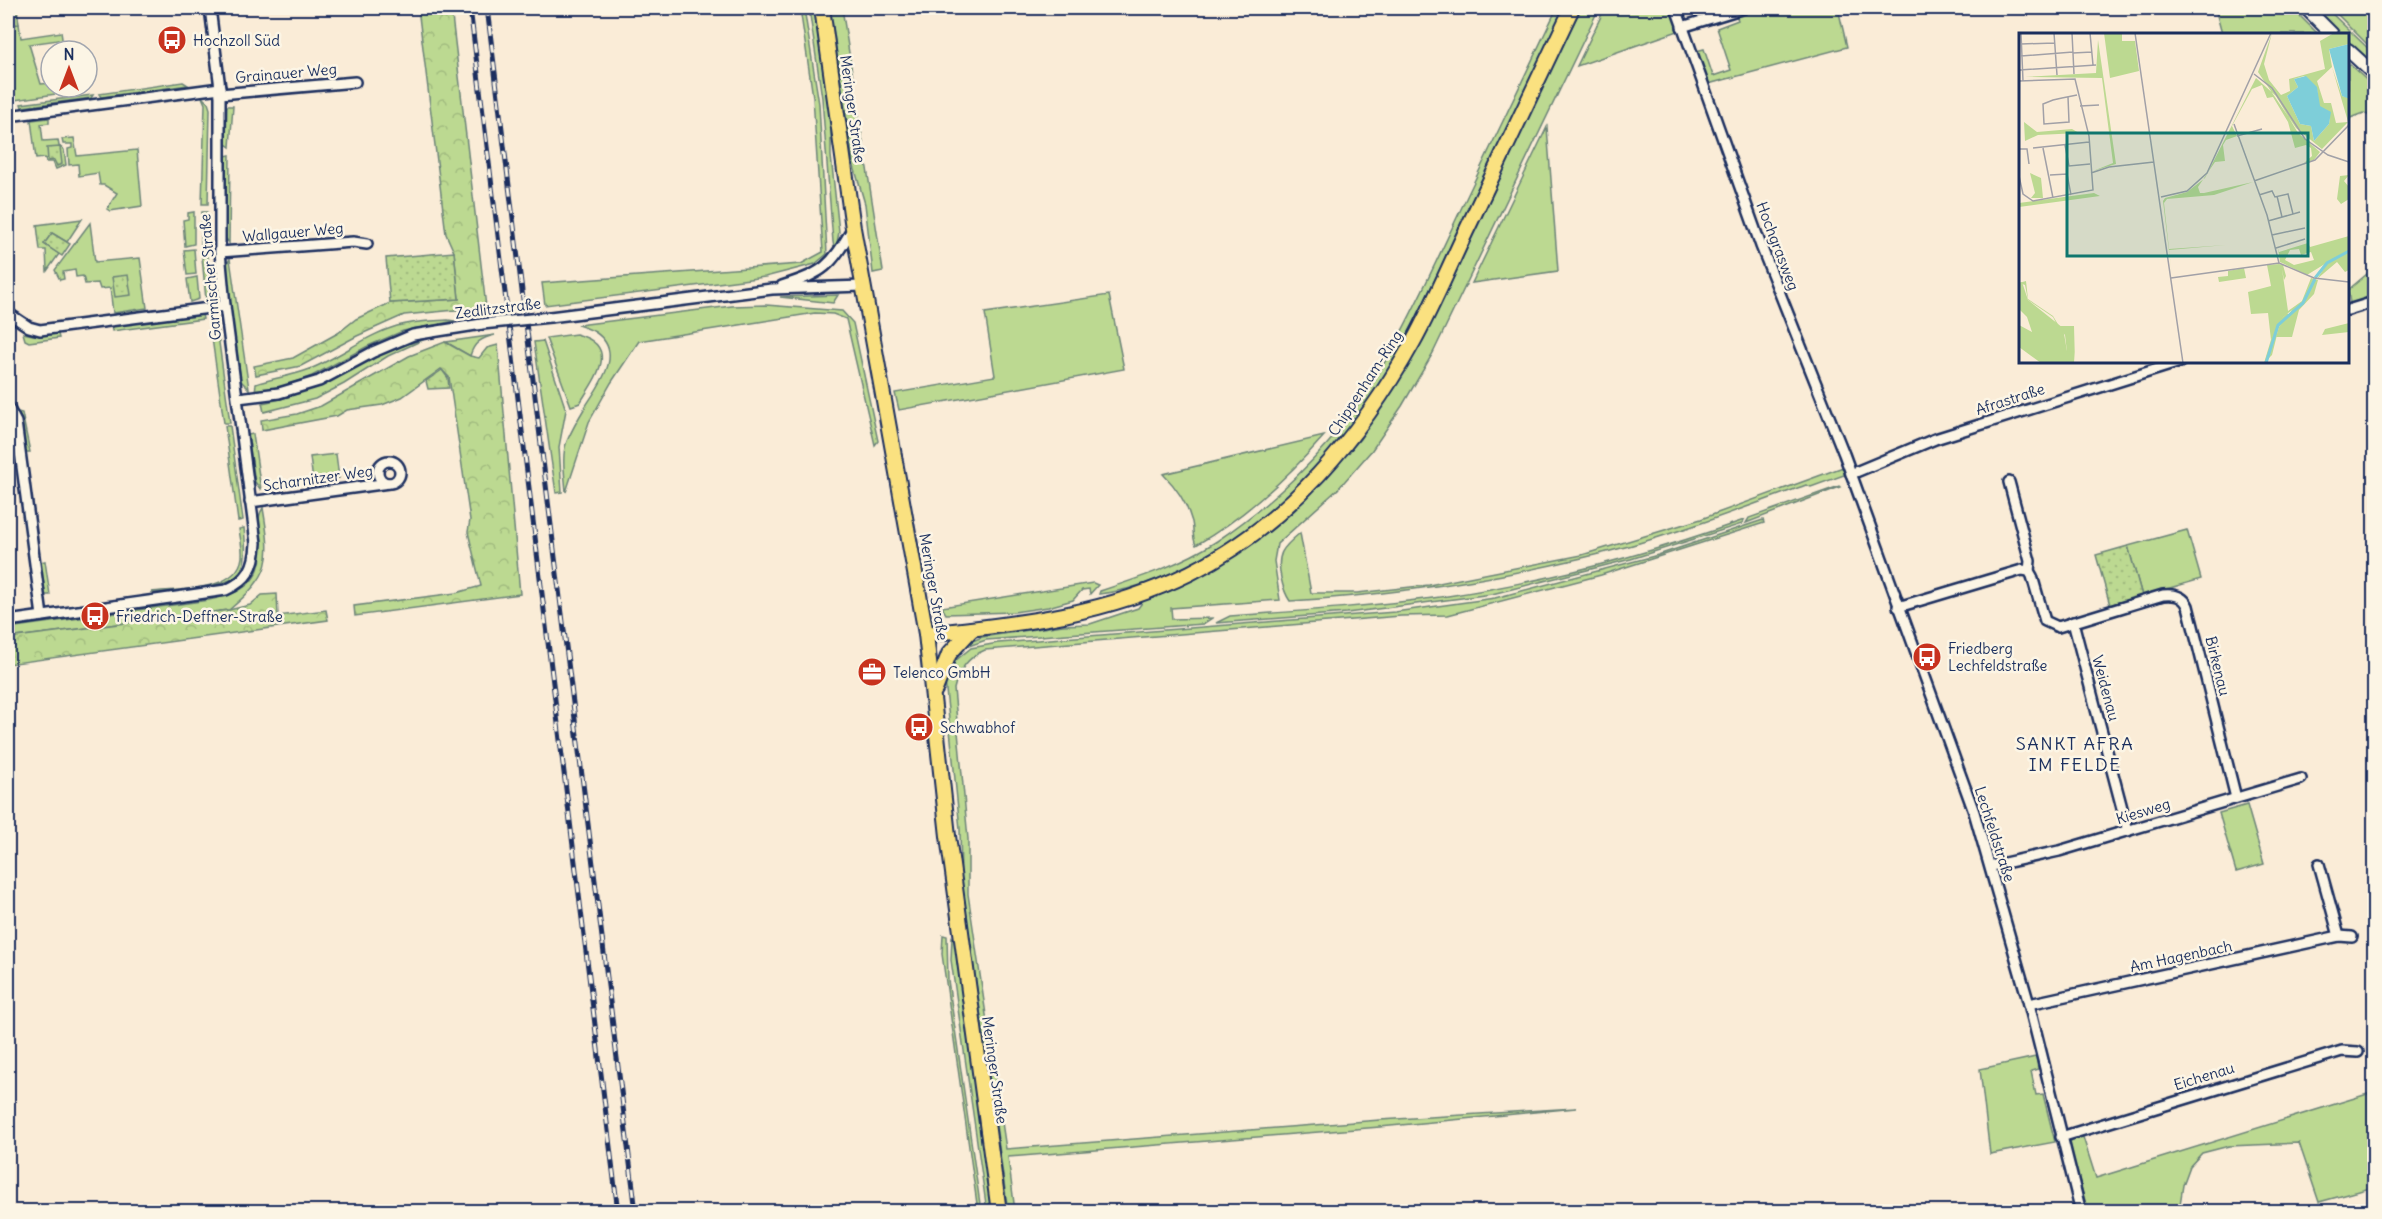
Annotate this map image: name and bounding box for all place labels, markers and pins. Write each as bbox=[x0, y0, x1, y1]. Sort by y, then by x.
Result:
bus stop icon: Hochzoll Süd bbox=[156, 24, 188, 56]
place label: Hochzoll Süd bbox=[193, 31, 280, 50]
bus stop icon: Friedrich-Deffner-Straße bbox=[79, 600, 111, 632]
place label: Friedrich-Deffner-Straße bbox=[116, 607, 283, 626]
place label: Friedberg Lechfeldstraße bbox=[1948, 639, 2047, 675]
bus stop icon: Friedberg Lechfeldstraße bbox=[1911, 641, 1943, 673]
office icon: Telenco GmbH bbox=[856, 656, 888, 688]
place label: Telenco GmbH bbox=[893, 663, 991, 682]
bus stop icon: Schwabhof bbox=[903, 711, 935, 743]
place label: Schwabhof bbox=[940, 718, 1016, 737]

